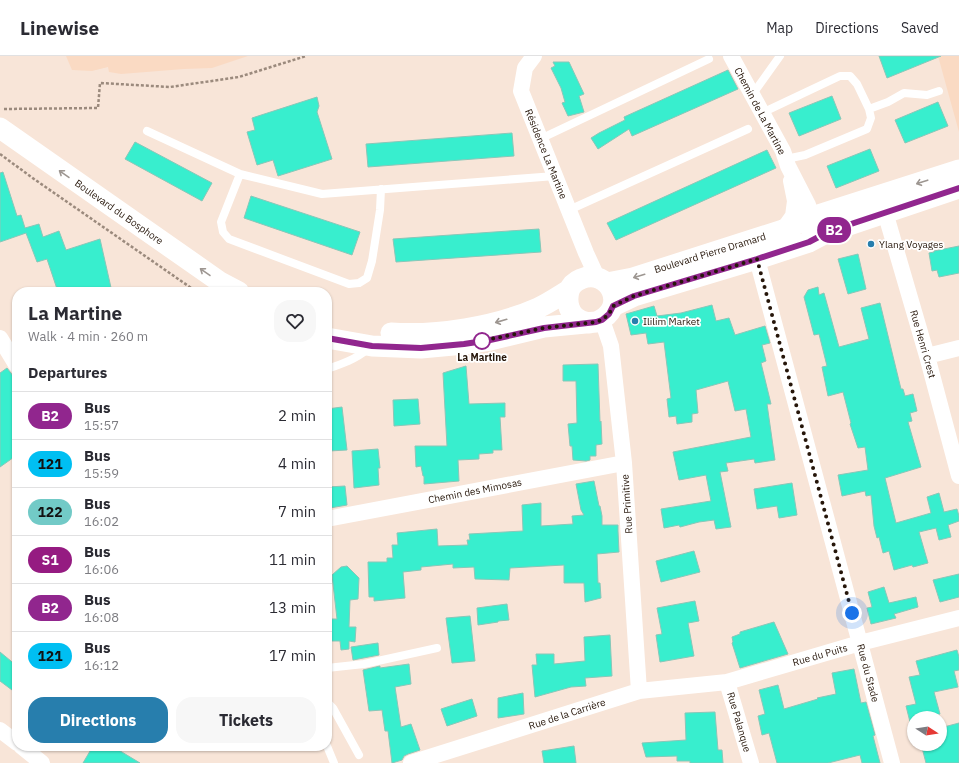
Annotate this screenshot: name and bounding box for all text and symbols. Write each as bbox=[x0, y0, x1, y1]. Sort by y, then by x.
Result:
text: Linewise bbox=[20, 16, 99, 40]
text: Map bbox=[766, 19, 793, 37]
text: Directions bbox=[815, 19, 879, 37]
text: Saved bbox=[901, 19, 939, 37]
street label: Chemin de La Martine bbox=[731, 65, 789, 157]
street label: Résidence La Martine bbox=[522, 107, 570, 201]
one-way arrow bbox=[59, 170, 70, 178]
street label: Boulevard du Bosphore bbox=[72, 177, 166, 248]
one-way arrow bbox=[916, 179, 929, 186]
line badge: B2 bbox=[816, 217, 852, 243]
text: B2 bbox=[825, 221, 843, 239]
street label: Boulevard Pierre Dramard bbox=[653, 230, 767, 276]
place label: Ylang Voyages bbox=[879, 238, 944, 251]
marker: Ylang Voyages bbox=[866, 239, 876, 249]
one-way arrow bbox=[200, 268, 211, 276]
one-way arrow bbox=[633, 273, 646, 280]
button: heart bbox=[274, 300, 316, 342]
text: La Martine bbox=[28, 301, 122, 325]
street label: Rue Henri Crest bbox=[907, 308, 939, 380]
place label: Ililim Market bbox=[643, 315, 700, 328]
marker: Ililim Market bbox=[630, 316, 640, 326]
one-way arrow bbox=[495, 318, 508, 325]
text: Walk · 4 min · 260 m bbox=[28, 328, 148, 345]
marker: La Martine bbox=[473, 332, 491, 350]
place label: La Martine bbox=[457, 351, 507, 364]
text: Departures bbox=[28, 363, 107, 382]
text: Bus bbox=[84, 398, 111, 417]
text: 2 min bbox=[278, 406, 316, 425]
text: B2 bbox=[41, 407, 59, 425]
text: 15:57 bbox=[84, 417, 119, 434]
text: Bus bbox=[84, 446, 111, 465]
text: 4 min bbox=[278, 454, 316, 473]
text: 121 bbox=[37, 455, 63, 473]
text: 15:59 bbox=[84, 465, 119, 482]
street label: Rue Primitive bbox=[618, 473, 636, 534]
street label: Chemin des Mimosas bbox=[427, 476, 523, 506]
text: Bus bbox=[84, 494, 111, 513]
text: 7 min bbox=[278, 502, 316, 521]
text: 122 bbox=[37, 503, 63, 521]
text: 16:02 bbox=[84, 513, 119, 530]
text: Bus bbox=[84, 542, 111, 561]
text: 11 min bbox=[269, 550, 316, 569]
text: S1 bbox=[41, 551, 59, 569]
text: 16:06 bbox=[84, 561, 119, 578]
text: Bus bbox=[84, 590, 111, 609]
text: 13 min bbox=[269, 598, 316, 617]
text: B2 bbox=[41, 599, 59, 617]
your location bbox=[842, 603, 862, 623]
text: 16:08 bbox=[84, 609, 119, 626]
text: Bus bbox=[84, 638, 111, 657]
street label: Rue du Puits bbox=[791, 641, 849, 669]
street label: Rue du Stade bbox=[854, 642, 882, 704]
text: 17 min bbox=[269, 646, 316, 665]
text: 121 bbox=[37, 647, 63, 665]
text: 16:12 bbox=[84, 657, 119, 674]
street label: Rue Palanque bbox=[724, 690, 754, 754]
street label: Rue de la Carrière bbox=[527, 695, 608, 733]
button: Directions bbox=[28, 697, 168, 743]
button: Tickets bbox=[176, 697, 316, 743]
north arrow bbox=[907, 711, 947, 751]
map controls bbox=[907, 711, 947, 751]

